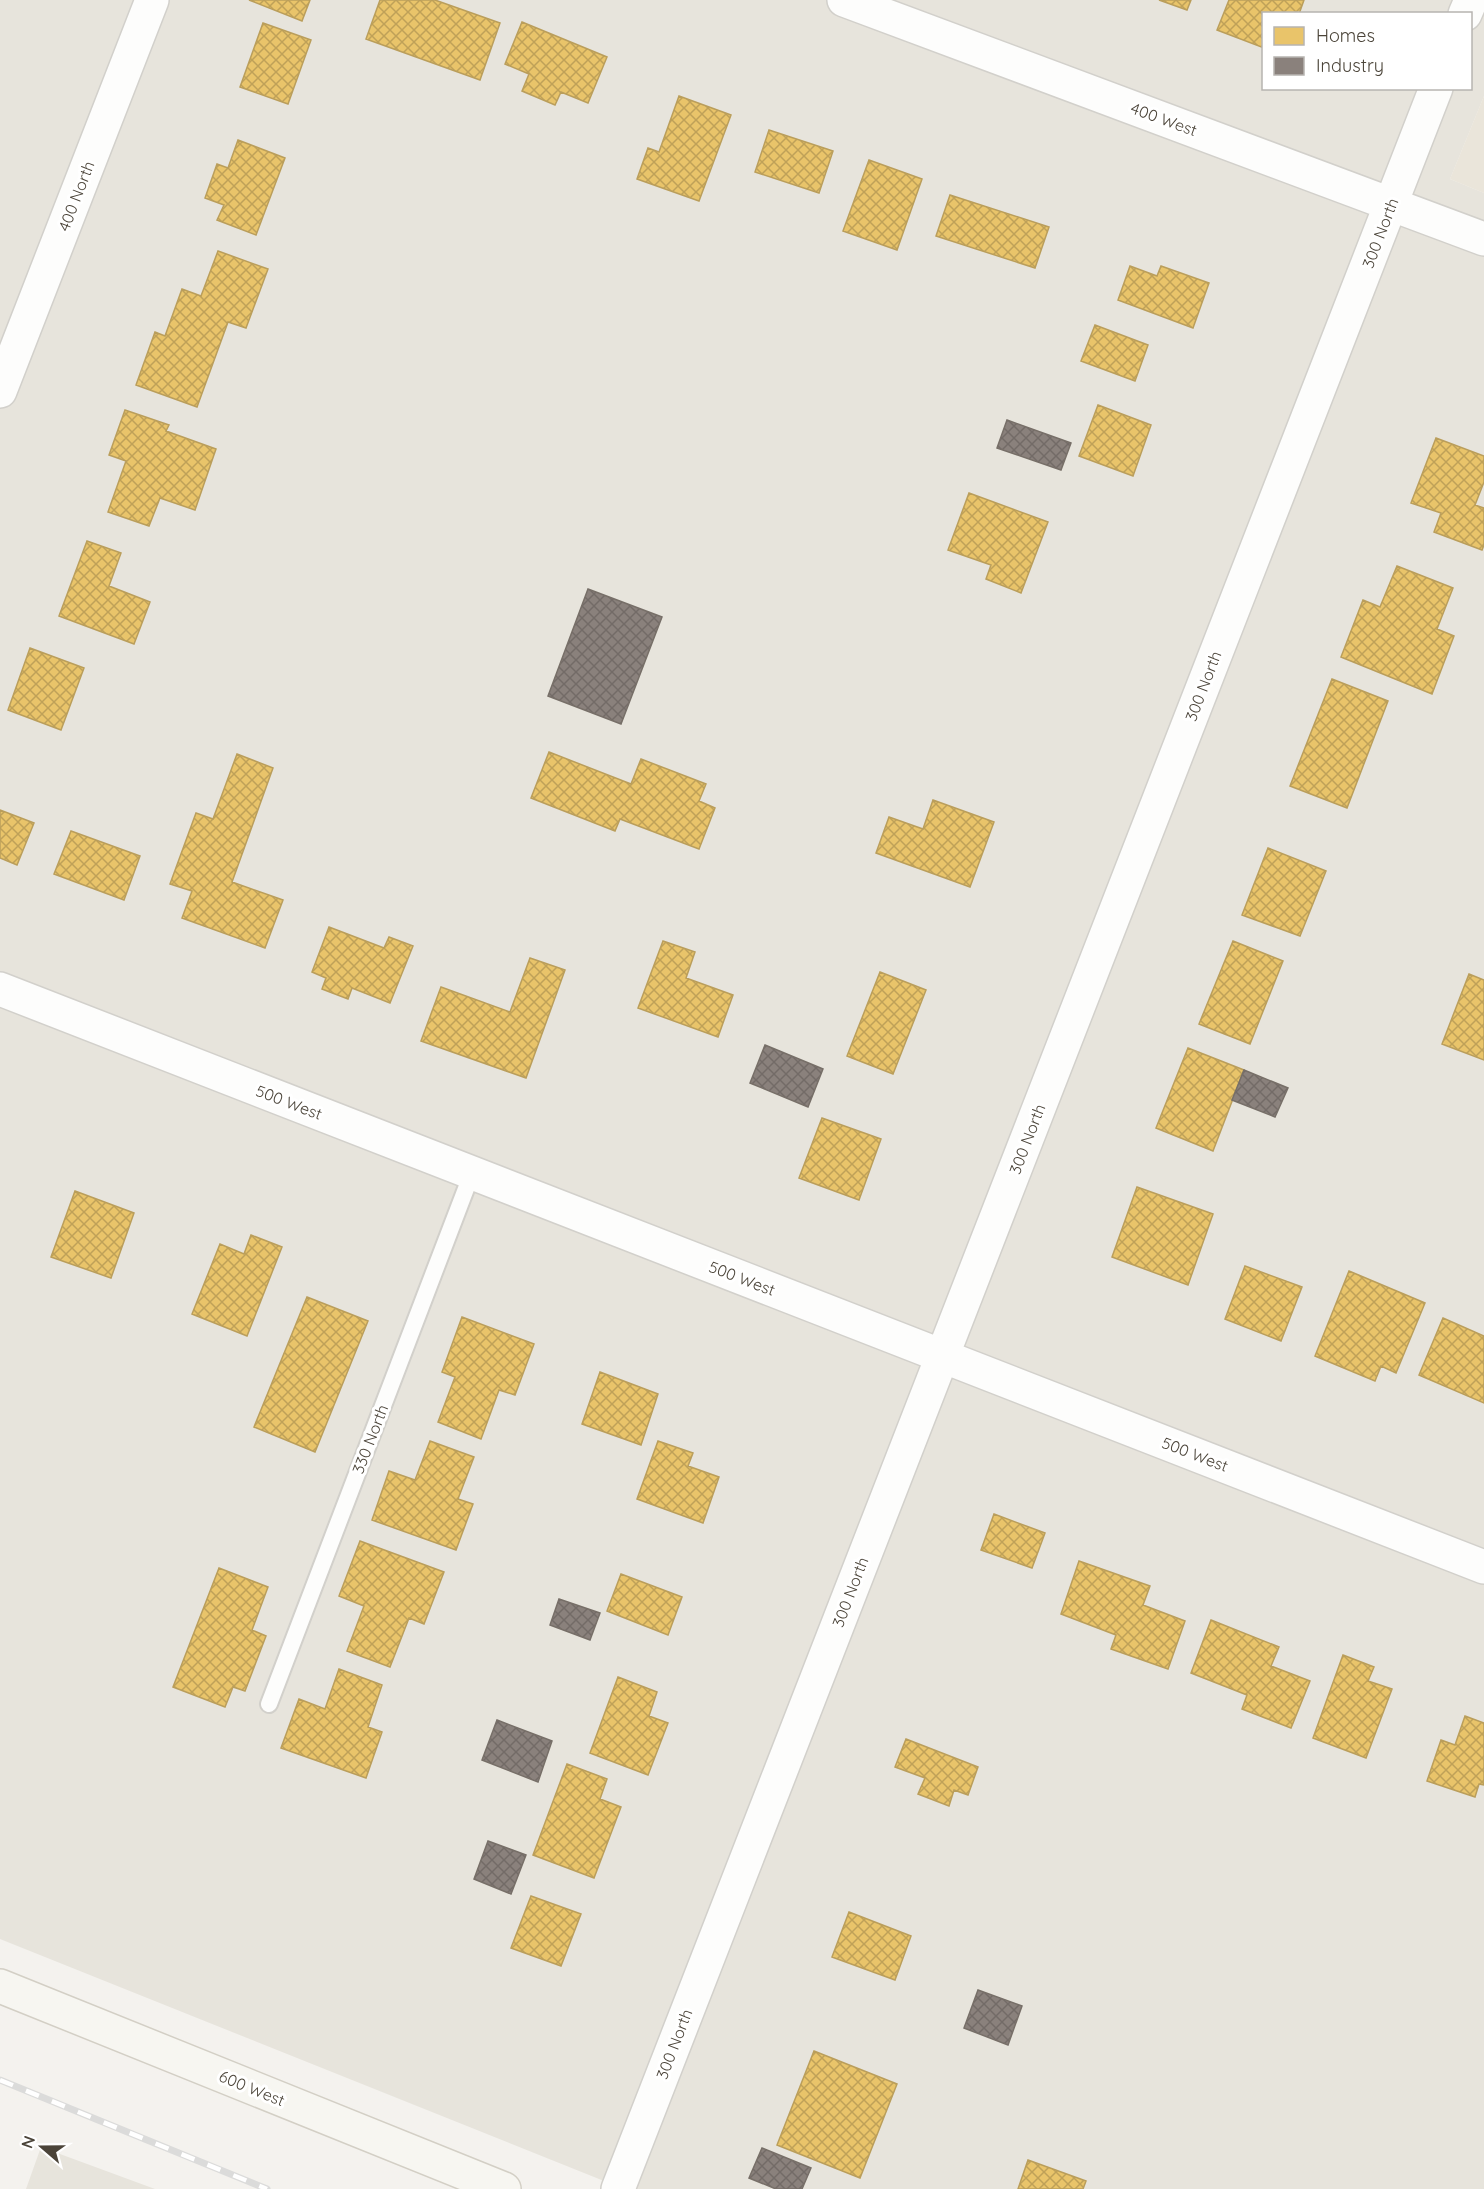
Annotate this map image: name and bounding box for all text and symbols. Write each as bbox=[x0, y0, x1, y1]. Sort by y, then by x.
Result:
legend bbox=[1262, 12, 1472, 90]
text: Homes bbox=[1316, 24, 1375, 47]
text: Industry bbox=[1316, 54, 1384, 77]
street label: 400 West bbox=[1128, 98, 1200, 140]
street label: 400 North bbox=[53, 158, 99, 234]
street label: 300 North bbox=[1357, 195, 1403, 271]
street label: 300 North bbox=[1180, 648, 1226, 724]
street label: 500 West bbox=[253, 1080, 325, 1124]
street label: 300 North bbox=[1004, 1101, 1050, 1177]
street label: 500 West bbox=[706, 1256, 778, 1300]
street label: 330 North bbox=[348, 1402, 392, 1476]
street label: 500 West bbox=[1159, 1432, 1231, 1476]
street label: 300 North bbox=[827, 1554, 873, 1630]
street label: 300 North bbox=[651, 2006, 697, 2082]
street label: 600 West bbox=[216, 2066, 288, 2110]
north arrow bbox=[12, 2117, 72, 2177]
text: N bbox=[16, 2133, 39, 2151]

